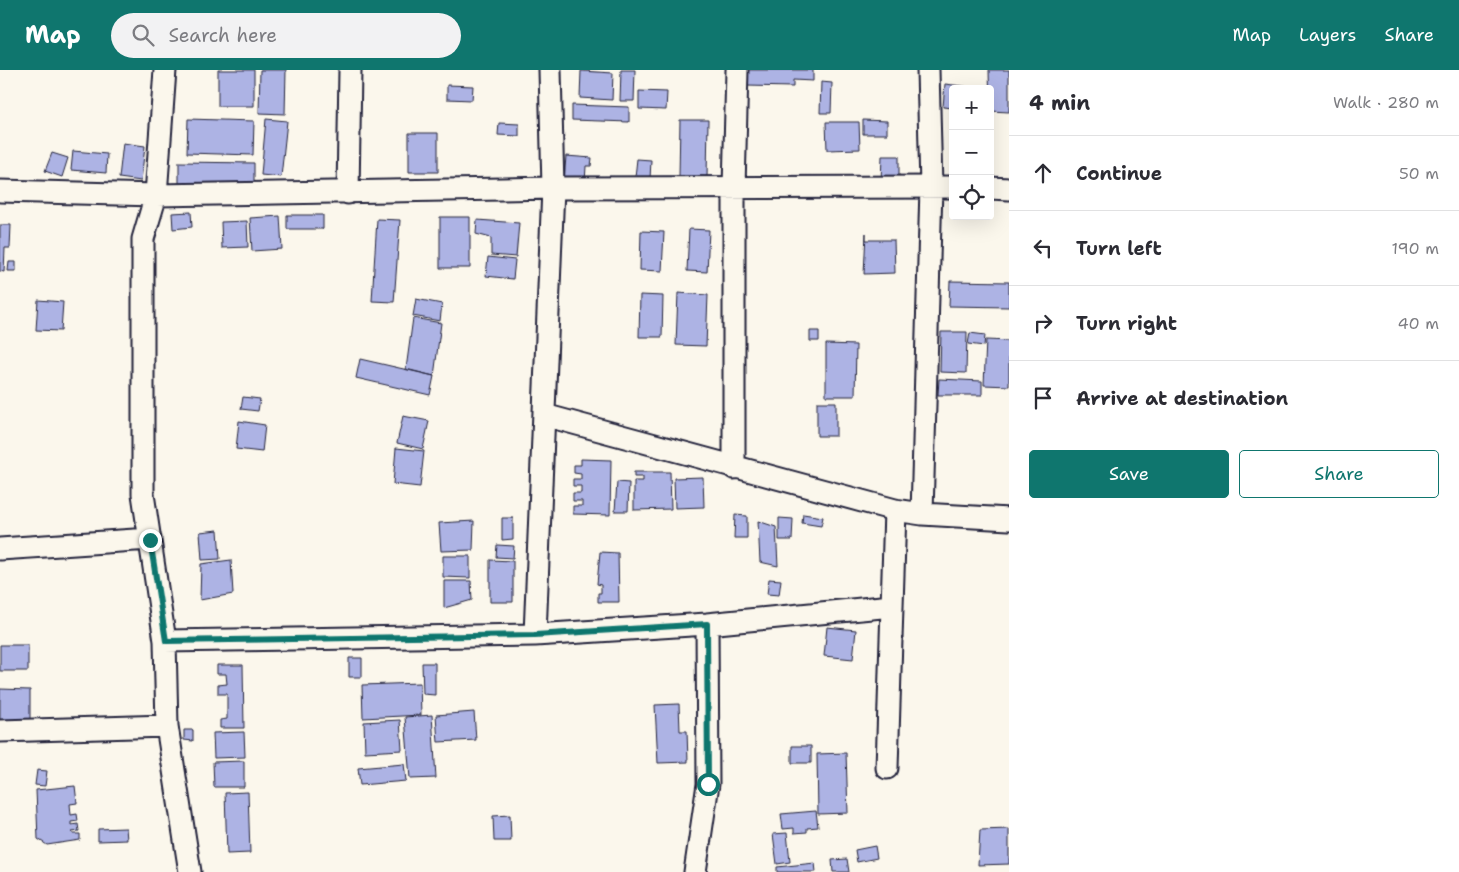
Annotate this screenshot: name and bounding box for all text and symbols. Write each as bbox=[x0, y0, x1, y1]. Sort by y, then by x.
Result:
search box bbox=[111, 13, 461, 58]
text: Map bbox=[25, 19, 81, 51]
icon: search bbox=[129, 21, 157, 49]
text: Search here bbox=[169, 23, 277, 48]
text: Map bbox=[1233, 23, 1271, 47]
text: Layers bbox=[1299, 23, 1356, 47]
text: Share bbox=[1384, 23, 1434, 47]
map controls bbox=[949, 85, 994, 220]
button: + bbox=[949, 85, 994, 130]
text: 4 min bbox=[1029, 89, 1090, 117]
text: Walk · 280 m bbox=[1333, 92, 1439, 113]
button: − bbox=[949, 130, 994, 175]
icon: ahead bbox=[1029, 159, 1057, 187]
text: Continue bbox=[1076, 161, 1162, 186]
text: 50 m bbox=[1399, 163, 1439, 184]
button: locate bbox=[949, 175, 994, 220]
icon: left bbox=[1029, 234, 1057, 262]
text: Turn left bbox=[1076, 236, 1162, 261]
text: 190 m bbox=[1392, 238, 1439, 259]
icon: right bbox=[1029, 309, 1057, 337]
text: Turn right bbox=[1076, 311, 1177, 336]
text: 40 m bbox=[1397, 313, 1439, 334]
icon: arrive bbox=[1029, 384, 1057, 412]
text: Arrive at destination bbox=[1076, 386, 1288, 411]
button: Save bbox=[1029, 450, 1229, 498]
button: Share bbox=[1239, 450, 1439, 498]
route end bbox=[139, 529, 162, 552]
route start bbox=[697, 773, 720, 796]

